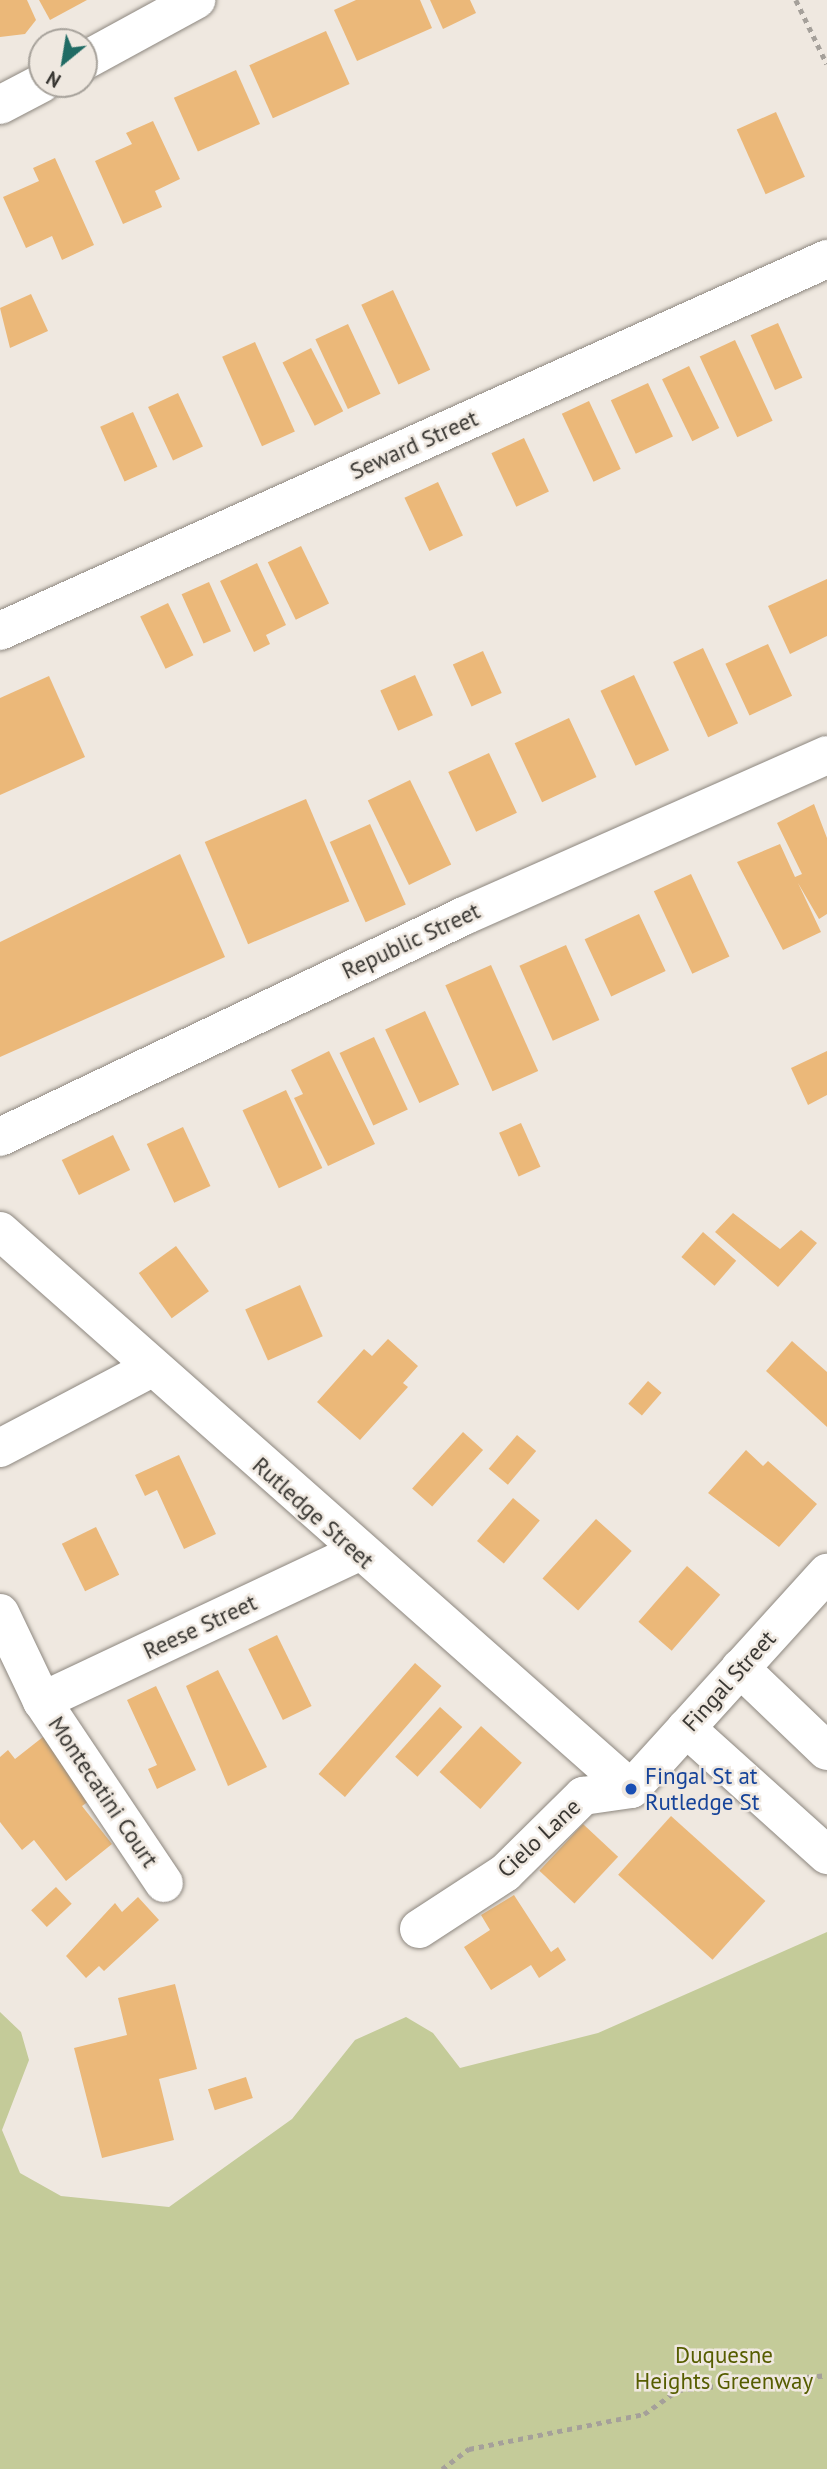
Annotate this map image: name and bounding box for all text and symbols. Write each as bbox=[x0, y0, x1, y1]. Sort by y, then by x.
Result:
north arrow bbox=[28, 28, 98, 98]
text: N bbox=[42, 66, 65, 93]
street label: Seward Street bbox=[346, 405, 482, 485]
street label: Republic Street bbox=[337, 897, 485, 985]
street label: Rutledge Street bbox=[247, 1451, 379, 1575]
street label: Reese Street bbox=[139, 1589, 261, 1665]
street label: Fingal Street bbox=[677, 1625, 781, 1737]
street label: Montecatini Court bbox=[42, 1711, 164, 1873]
place label: Fingal St at Rutledge St bbox=[645, 1762, 760, 1816]
marker: Fingal St at Rutledge St bbox=[623, 1781, 639, 1797]
street label: Cielo Lane bbox=[492, 1793, 586, 1883]
park label: Duquesne Heights Greenway bbox=[635, 2341, 813, 2395]

